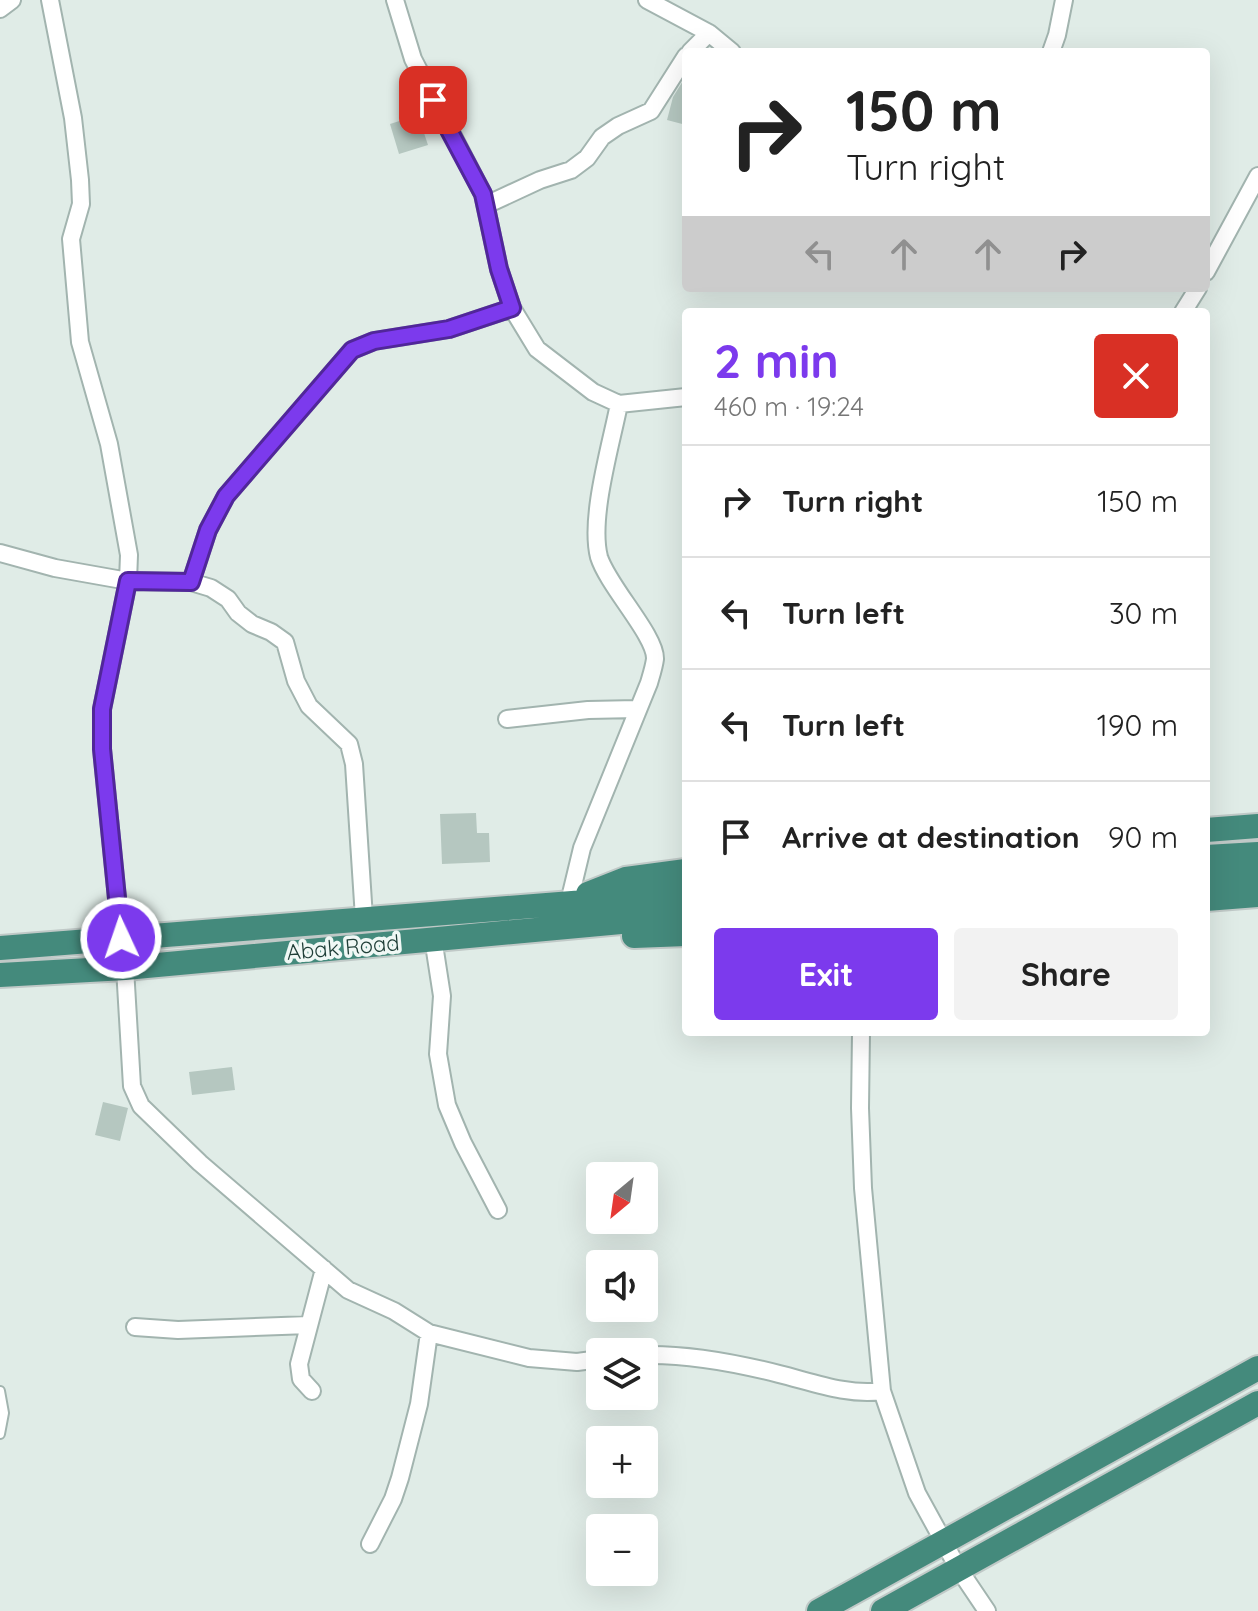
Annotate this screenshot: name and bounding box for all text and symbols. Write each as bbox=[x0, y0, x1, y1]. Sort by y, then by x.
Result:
pin bbox=[399, 66, 467, 134]
text: 150 m bbox=[846, 75, 1002, 145]
icon: arrive bbox=[411, 78, 455, 122]
icon: right bbox=[714, 80, 818, 184]
text: Turn right bbox=[846, 144, 1005, 189]
icon: left bbox=[798, 232, 842, 276]
icon: ahead bbox=[882, 232, 926, 276]
icon: ahead bbox=[966, 232, 1010, 276]
icon: right bbox=[1050, 232, 1094, 276]
text: 2 min bbox=[714, 330, 839, 390]
button: close bbox=[1094, 334, 1178, 418]
text: 460 m · 19:24 bbox=[714, 390, 864, 423]
icon: right bbox=[714, 479, 758, 523]
text: Turn right bbox=[782, 482, 923, 520]
text: 150 m bbox=[1097, 482, 1178, 520]
icon: left bbox=[714, 591, 758, 635]
text: Turn left bbox=[782, 594, 905, 632]
text: 30 m bbox=[1109, 594, 1178, 632]
icon: left bbox=[714, 703, 758, 747]
text: Turn left bbox=[782, 706, 905, 744]
text: 190 m bbox=[1097, 706, 1178, 744]
icon: arrive bbox=[714, 815, 758, 859]
text: Arrive at destination bbox=[782, 818, 1080, 856]
text: 90 m bbox=[1108, 818, 1178, 856]
position arrow bbox=[79, 896, 163, 980]
street label: Abak Road bbox=[285, 928, 401, 966]
button: Exit bbox=[714, 928, 938, 1020]
button: Share bbox=[954, 928, 1178, 1020]
north arrow bbox=[586, 1162, 658, 1234]
map controls bbox=[586, 1162, 658, 1586]
button: sound bbox=[586, 1250, 658, 1322]
button: layers bbox=[586, 1338, 658, 1410]
button: + bbox=[586, 1426, 658, 1498]
button: − bbox=[586, 1514, 658, 1586]

